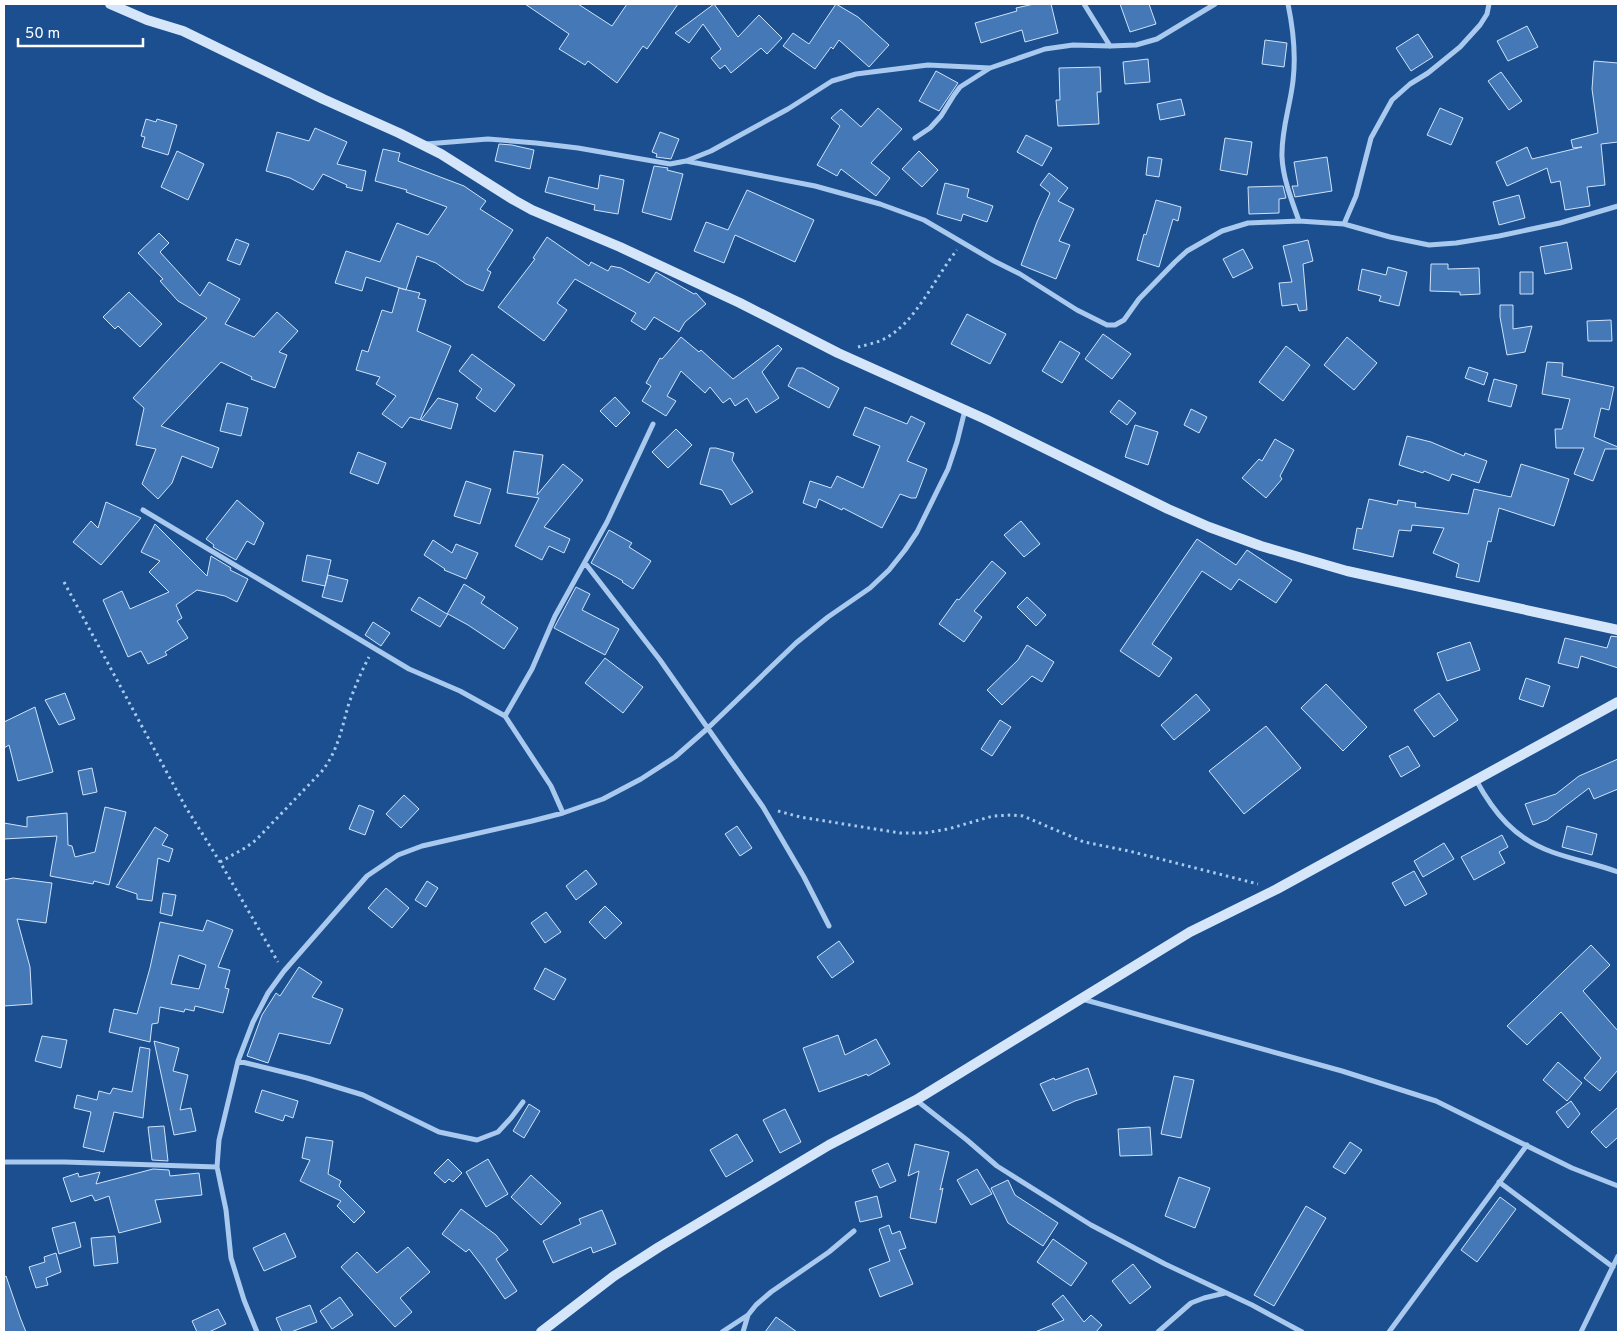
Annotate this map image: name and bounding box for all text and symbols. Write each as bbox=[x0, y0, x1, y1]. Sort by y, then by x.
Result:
scale bar bbox=[18, 15, 142, 47]
text: 50 m bbox=[25, 25, 60, 44]

